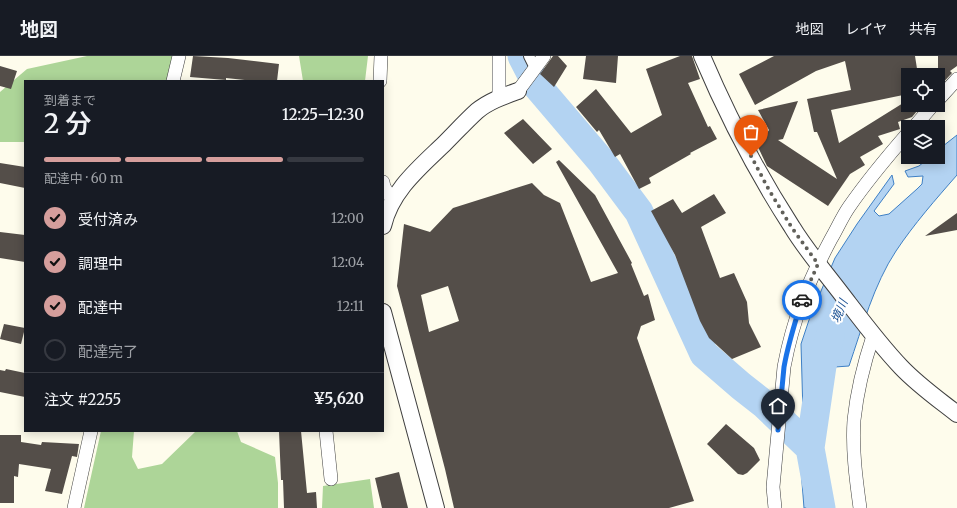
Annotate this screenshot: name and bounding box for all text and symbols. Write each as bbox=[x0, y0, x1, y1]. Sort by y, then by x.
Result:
text: 地図 bbox=[20, 17, 58, 41]
text: 地図 bbox=[795, 20, 823, 38]
text: レイヤ bbox=[845, 20, 887, 38]
text: 共有 bbox=[909, 20, 937, 38]
map controls bbox=[901, 68, 945, 164]
button: locate bbox=[901, 68, 945, 112]
text: 到着まで bbox=[44, 92, 96, 109]
text: 12:25–12:30 bbox=[282, 105, 364, 124]
text: 2 分 bbox=[44, 107, 92, 140]
pin bbox=[734, 115, 768, 156]
button: layers bbox=[901, 120, 945, 164]
icon: bag bbox=[740, 121, 762, 143]
text: 配達中 · 60 m bbox=[44, 170, 123, 187]
icon: check bbox=[44, 207, 66, 229]
text: 受付済み bbox=[78, 210, 138, 229]
text: 12:00 bbox=[331, 210, 364, 227]
icon: check bbox=[44, 251, 66, 273]
text: 調理中 bbox=[78, 254, 123, 273]
text: 12:04 bbox=[332, 254, 364, 271]
courier bbox=[782, 280, 822, 320]
icon: car bbox=[791, 289, 813, 311]
icon: check bbox=[44, 295, 66, 317]
water label: 境川 bbox=[828, 295, 851, 325]
text: 配達中 bbox=[78, 298, 123, 317]
text: 12:11 bbox=[337, 298, 364, 315]
text: 配達完了 bbox=[78, 342, 138, 361]
text: ¥5,620 bbox=[313, 389, 364, 408]
pin bbox=[761, 389, 795, 430]
text: 注文 #2255 bbox=[44, 390, 121, 409]
icon: home bbox=[767, 395, 789, 417]

